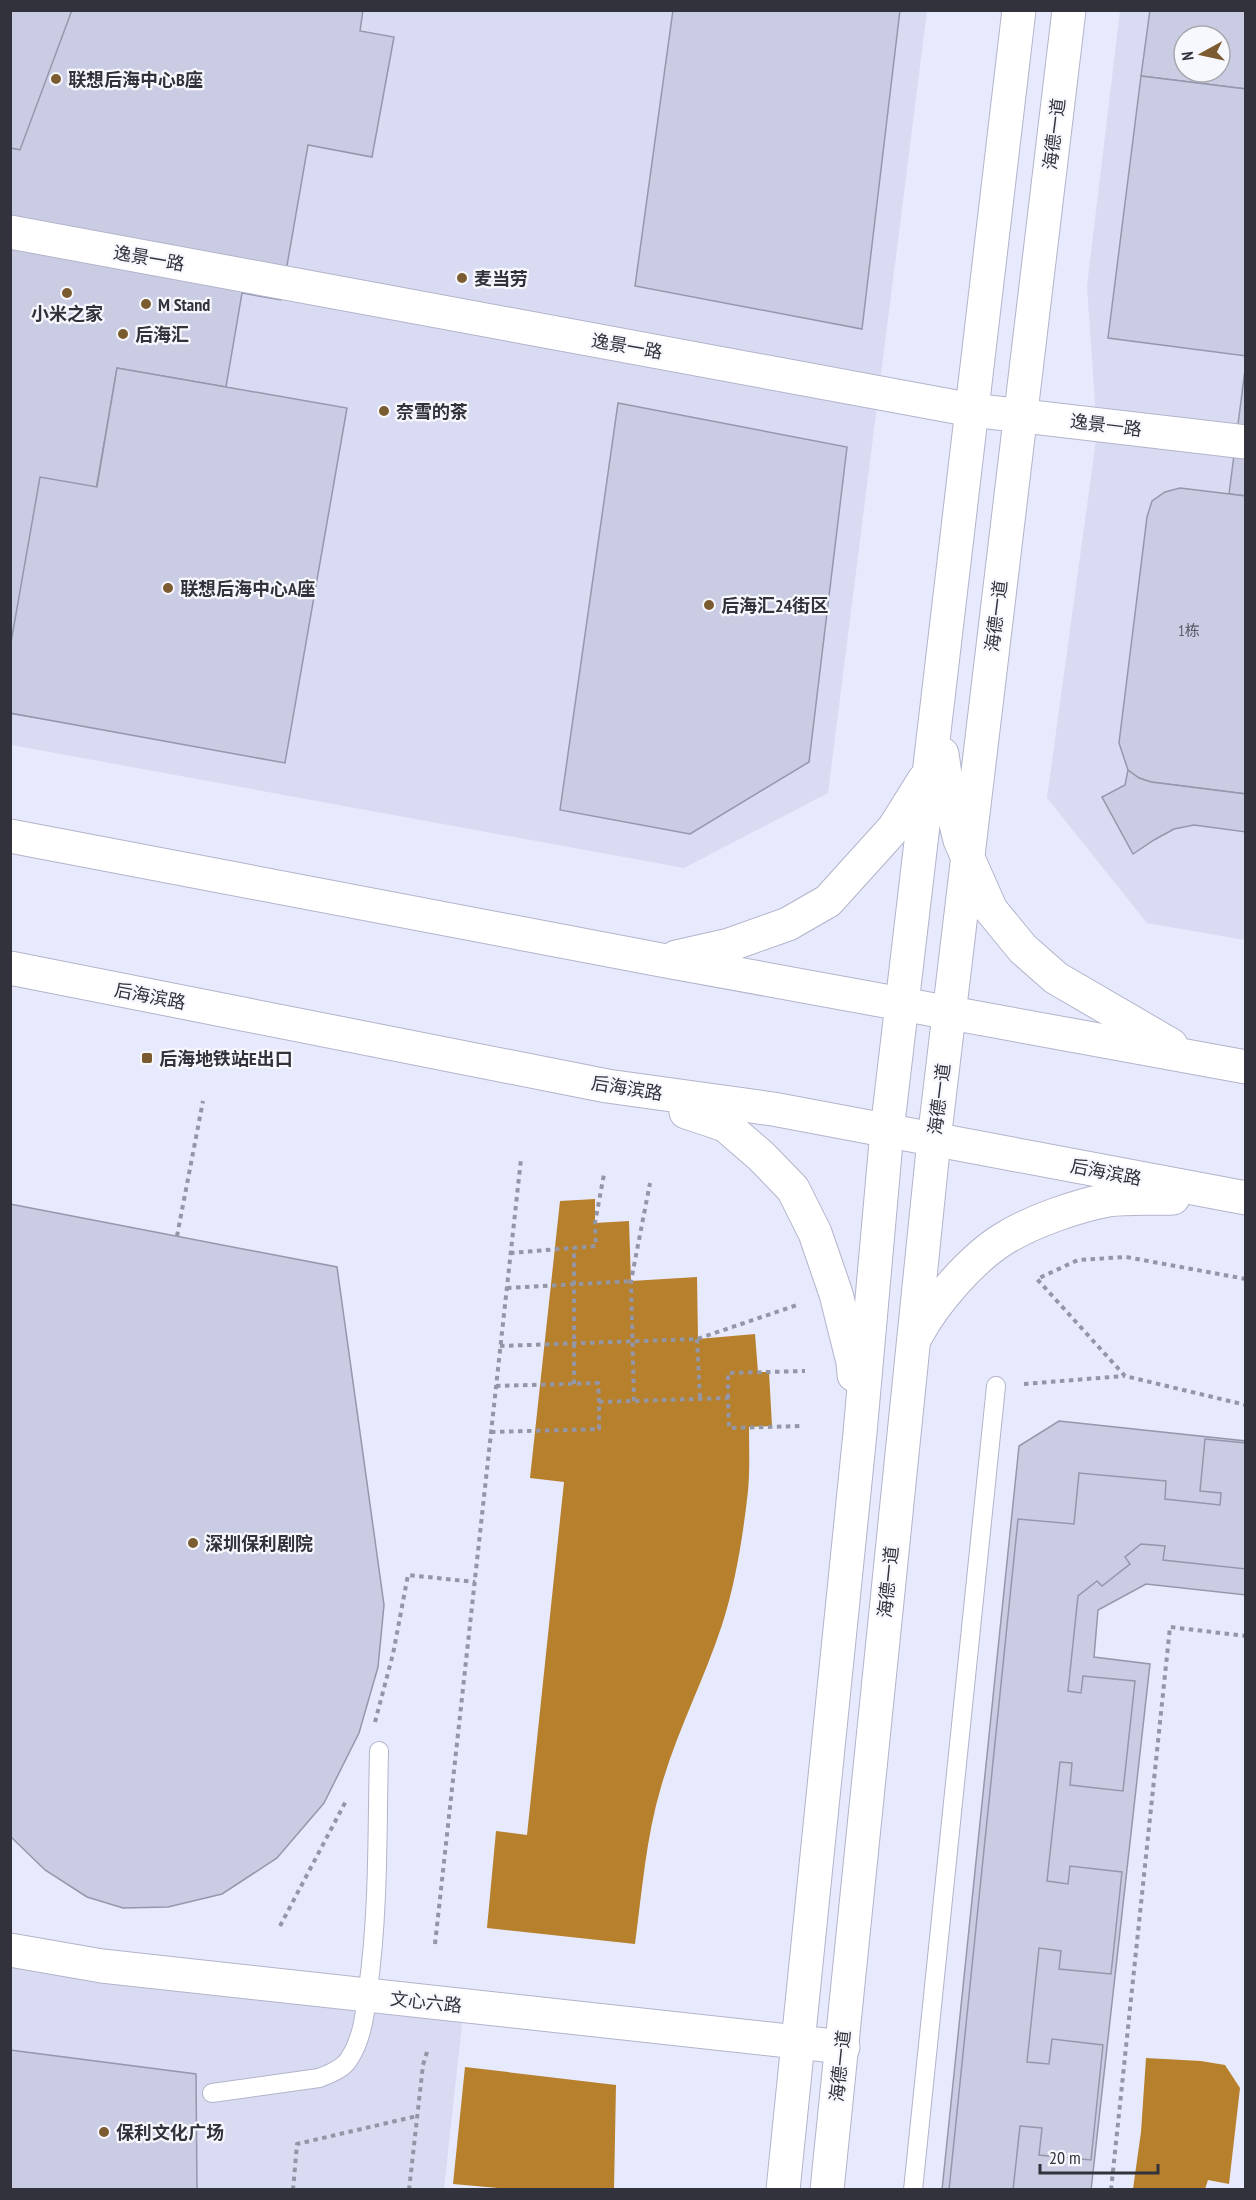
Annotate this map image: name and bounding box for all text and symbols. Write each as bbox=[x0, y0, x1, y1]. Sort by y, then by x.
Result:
north arrow bbox=[1172, 24, 1232, 84]
text: N bbox=[1177, 50, 1198, 62]
place label: 联想后海中心B座 bbox=[68, 68, 203, 91]
marker: 联想后海中心B座 bbox=[49, 72, 63, 86]
street label: 海德一道 bbox=[1038, 97, 1070, 171]
street label: 逸景一路 bbox=[112, 240, 186, 276]
place label: 麦当劳 bbox=[474, 267, 528, 290]
marker: 麦当劳 bbox=[455, 271, 469, 285]
marker: 小米之家 bbox=[60, 286, 74, 300]
place label: M Stand bbox=[158, 293, 210, 316]
marker: M Stand bbox=[139, 297, 153, 311]
place label: 小米之家 bbox=[31, 302, 103, 325]
place label: 后海汇 bbox=[135, 323, 189, 346]
marker: 后海汇 bbox=[116, 327, 130, 341]
street label: 逸景一路 bbox=[590, 328, 664, 364]
place label: 奈雪的茶 bbox=[396, 400, 468, 423]
marker: 奈雪的茶 bbox=[377, 404, 391, 418]
street label: 逸景一路 bbox=[1069, 409, 1143, 441]
place label: 联想后海中心A座 bbox=[180, 577, 315, 600]
street label: 海德一道 bbox=[980, 579, 1012, 653]
marker: 联想后海中心A座 bbox=[161, 581, 175, 595]
place label: 后海汇24街区 bbox=[721, 594, 828, 617]
marker: 后海汇24街区 bbox=[702, 598, 716, 612]
house number: 1栋 bbox=[1178, 621, 1200, 640]
street label: 后海滨路 bbox=[112, 978, 188, 1014]
place label: 后海地铁站E出口 bbox=[159, 1047, 293, 1070]
marker: 后海地铁站E出口 bbox=[140, 1051, 154, 1065]
street label: 海德一道 bbox=[923, 1062, 955, 1136]
street label: 后海滨路 bbox=[590, 1071, 664, 1105]
street label: 后海滨路 bbox=[1068, 1154, 1144, 1190]
place label: 深圳保利剧院 bbox=[205, 1532, 313, 1555]
marker: 深圳保利剧院 bbox=[186, 1536, 200, 1550]
street label: 海德一道 bbox=[873, 1545, 903, 1619]
street label: 文心六路 bbox=[389, 1987, 463, 2017]
street label: 海德一道 bbox=[825, 2029, 855, 2103]
place label: 保利文化广场 bbox=[116, 2121, 224, 2144]
marker: 保利文化广场 bbox=[97, 2125, 111, 2139]
scale bar bbox=[1040, 2137, 1158, 2175]
text: 20 m bbox=[1049, 2146, 1081, 2169]

